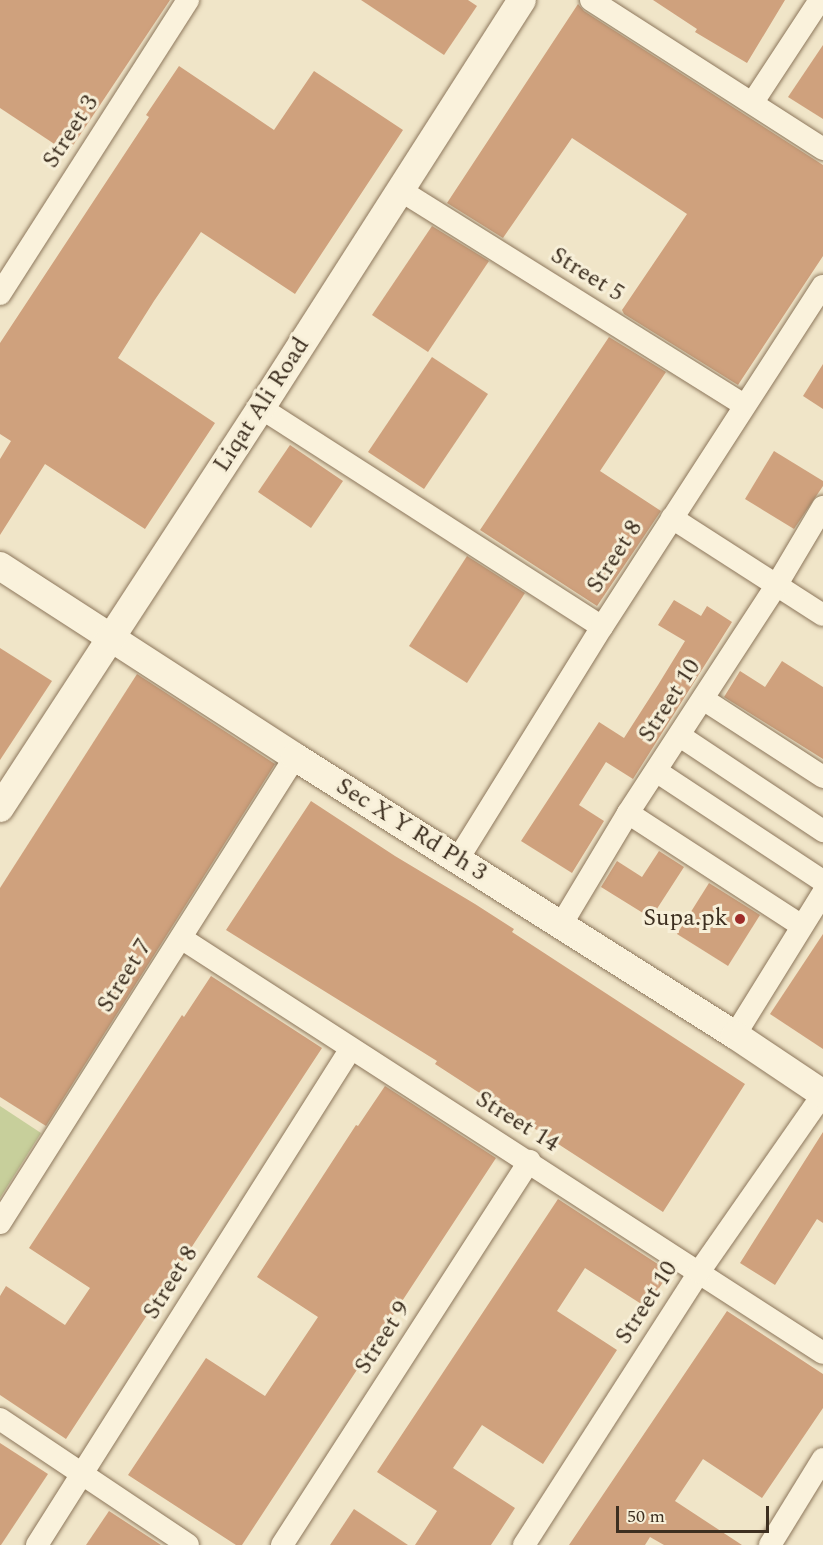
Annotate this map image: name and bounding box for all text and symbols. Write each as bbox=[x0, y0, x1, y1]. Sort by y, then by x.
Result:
street label: Street 3 bbox=[37, 90, 105, 174]
street label: Street 5 bbox=[545, 241, 629, 309]
street label: Liqat Ali Road bbox=[208, 332, 316, 478]
street label: Street 8 bbox=[581, 515, 649, 599]
street label: Street 10 bbox=[633, 654, 707, 748]
street label: Sec X Y Rd Ph 3 bbox=[330, 772, 492, 888]
place label: Supa.pk bbox=[643, 905, 728, 933]
marker: Supa.pk bbox=[733, 912, 747, 926]
street label: Street 7 bbox=[91, 934, 159, 1018]
street label: Street 14 bbox=[470, 1085, 564, 1159]
street label: Street 8 bbox=[137, 1241, 205, 1325]
street label: Street 10 bbox=[610, 1256, 684, 1350]
street label: Street 9 bbox=[349, 1296, 417, 1380]
scale bar bbox=[619, 1494, 772, 1532]
text: 50 m bbox=[627, 1503, 665, 1530]

